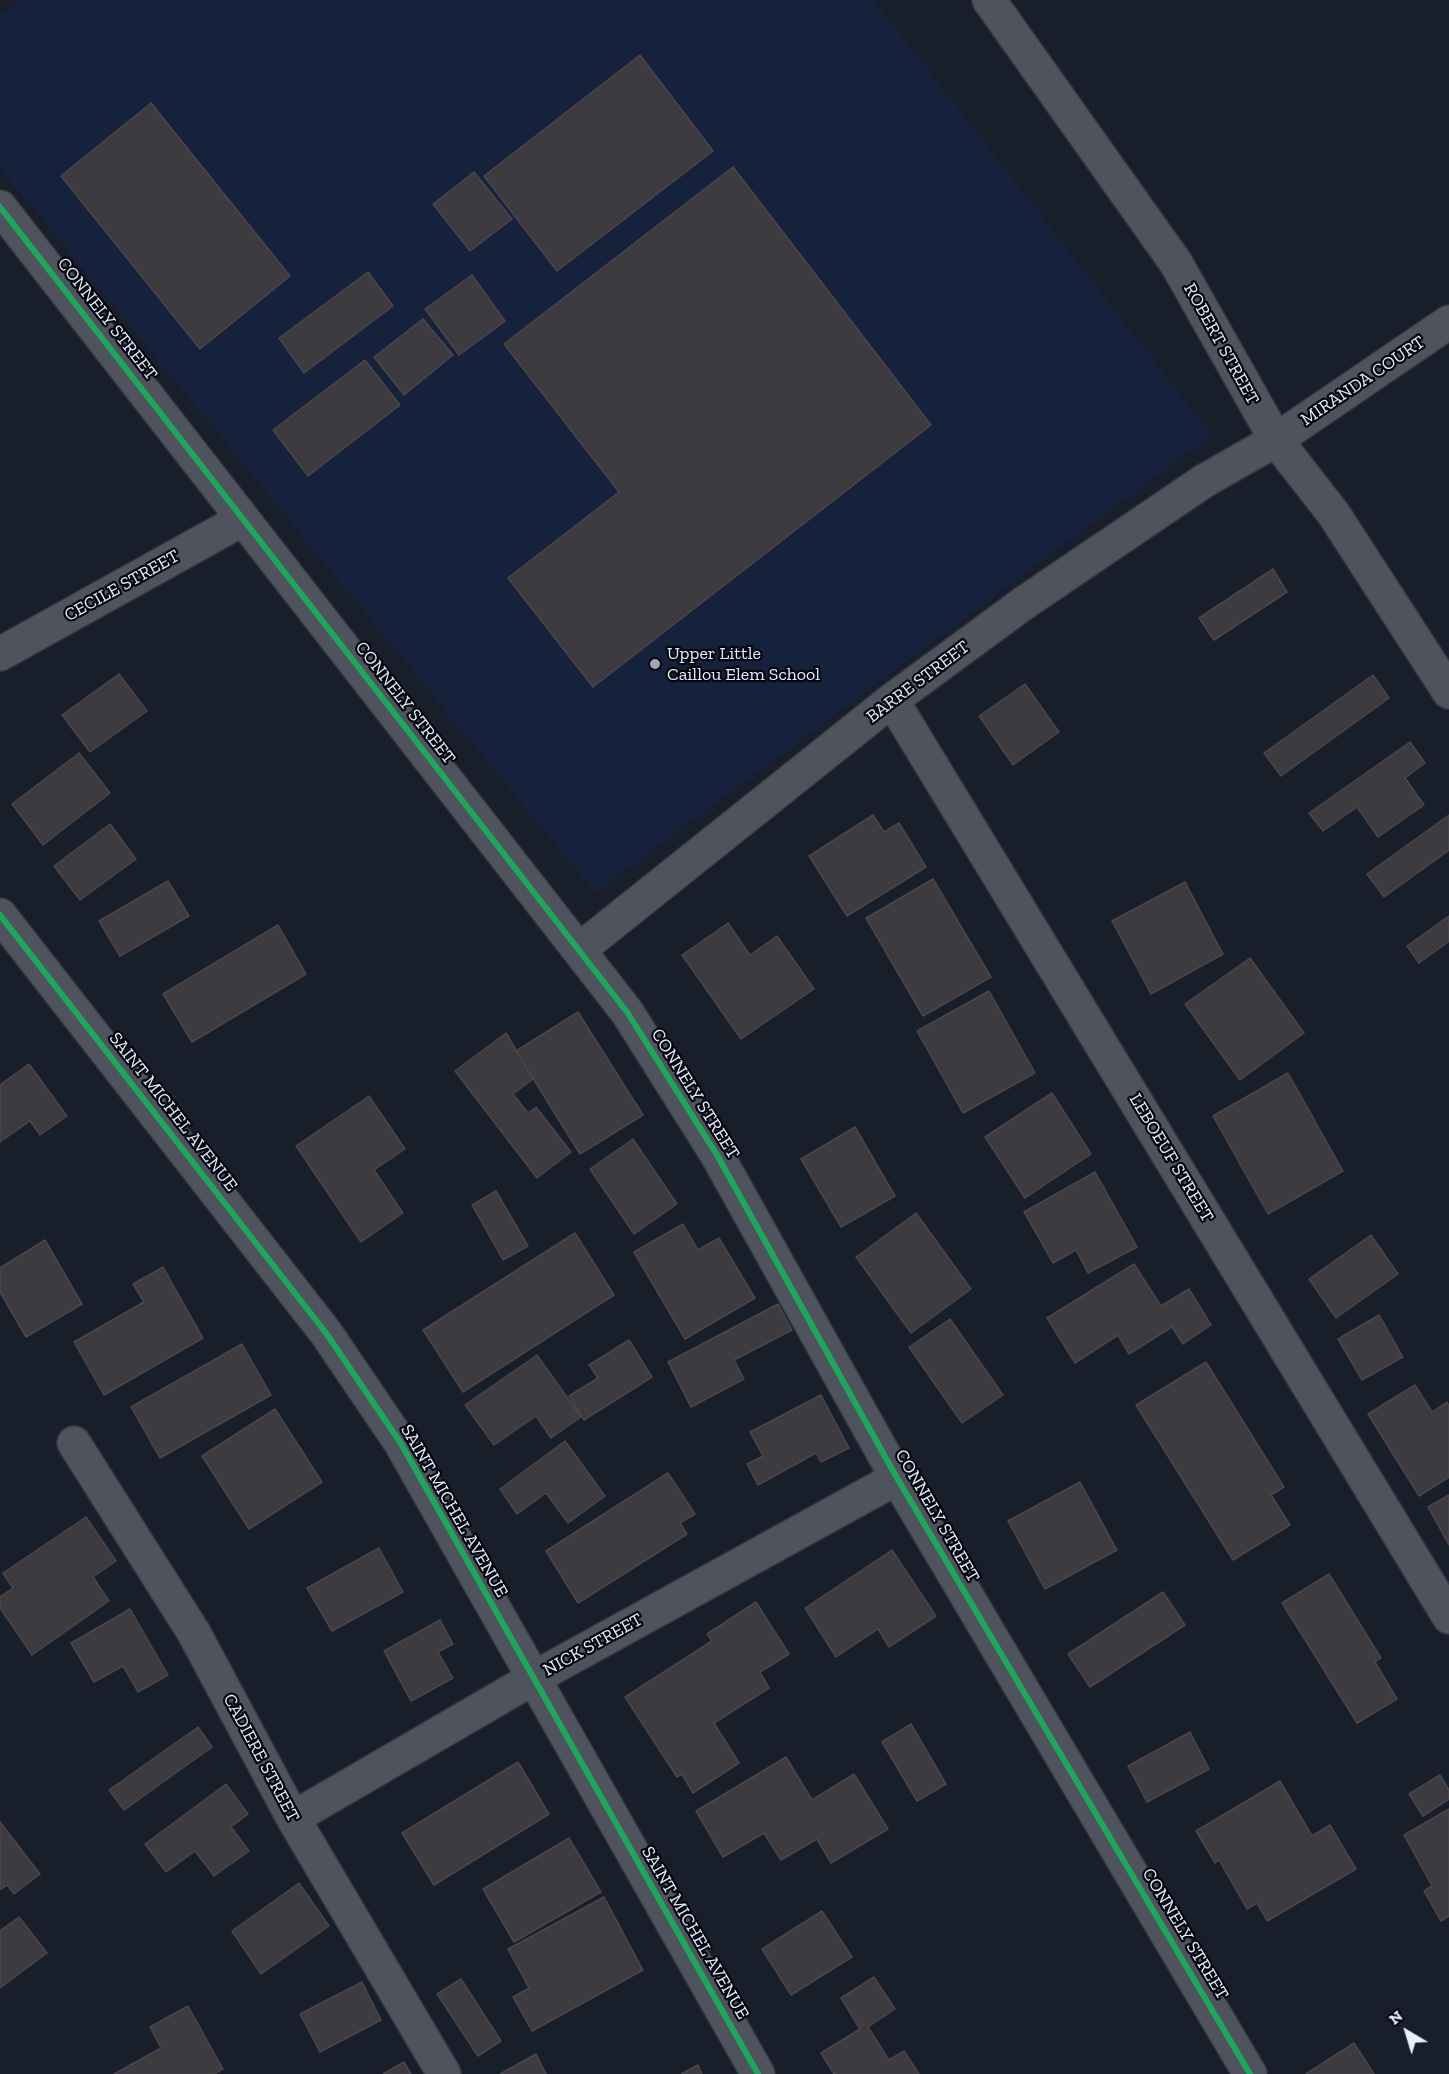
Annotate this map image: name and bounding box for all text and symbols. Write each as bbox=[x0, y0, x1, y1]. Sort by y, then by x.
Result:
street label: CONNELY STREET bbox=[52, 253, 162, 385]
street label: ROBERT STREET bbox=[1179, 279, 1263, 409]
street label: MIRANDA COURT bbox=[1297, 331, 1429, 431]
street label: CECILE STREET bbox=[61, 545, 183, 627]
street label: BARRE STREET bbox=[862, 636, 974, 728]
street label: CONNELY STREET bbox=[350, 637, 460, 769]
place label: Upper Little Caillou Elem School bbox=[667, 643, 820, 686]
marker: Upper Little Caillou Elem School bbox=[648, 657, 662, 671]
street label: CONNELY STREET bbox=[646, 1025, 744, 1163]
street label: SAINT MICHEL AVENUE bbox=[104, 1028, 242, 1196]
street label: LEBOEUF STREET bbox=[1124, 1090, 1218, 1226]
street label: SAINT MICHEL AVENUE bbox=[396, 1421, 512, 1601]
street label: CONNELY STREET bbox=[890, 1446, 984, 1586]
street label: NICK STREET bbox=[540, 1609, 646, 1681]
street label: CADIERE STREET bbox=[218, 1690, 304, 1826]
street label: SAINT MICHEL AVENUE bbox=[637, 1843, 753, 2023]
street label: CONNELY STREET bbox=[1137, 1864, 1233, 2004]
north arrow bbox=[1377, 2002, 1437, 2062]
text: N bbox=[1385, 2006, 1406, 2029]

